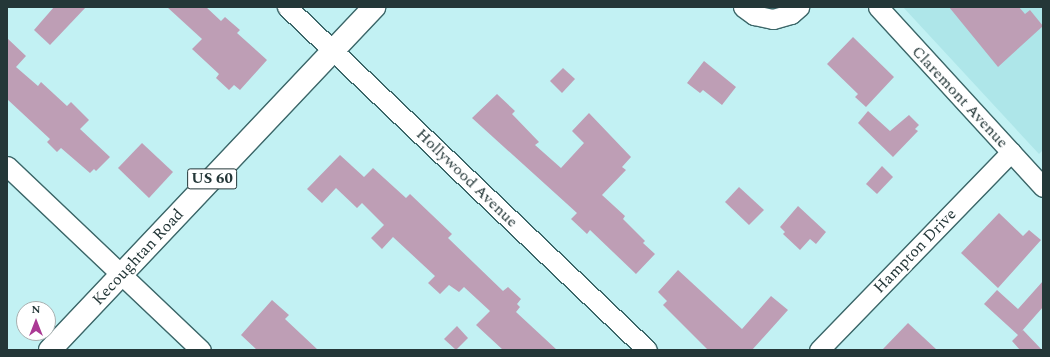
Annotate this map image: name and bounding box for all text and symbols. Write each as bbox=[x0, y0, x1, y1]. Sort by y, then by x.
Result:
street label: Claremont Avenue bbox=[908, 42, 1012, 152]
street label: Hollywood Avenue bbox=[412, 125, 522, 231]
road number: US 60 bbox=[187, 166, 237, 192]
street label: Kecoughtan Road bbox=[88, 205, 188, 309]
street label: Hampton Drive bbox=[870, 205, 960, 297]
north arrow bbox=[16, 301, 56, 341]
text: N bbox=[32, 301, 40, 318]

